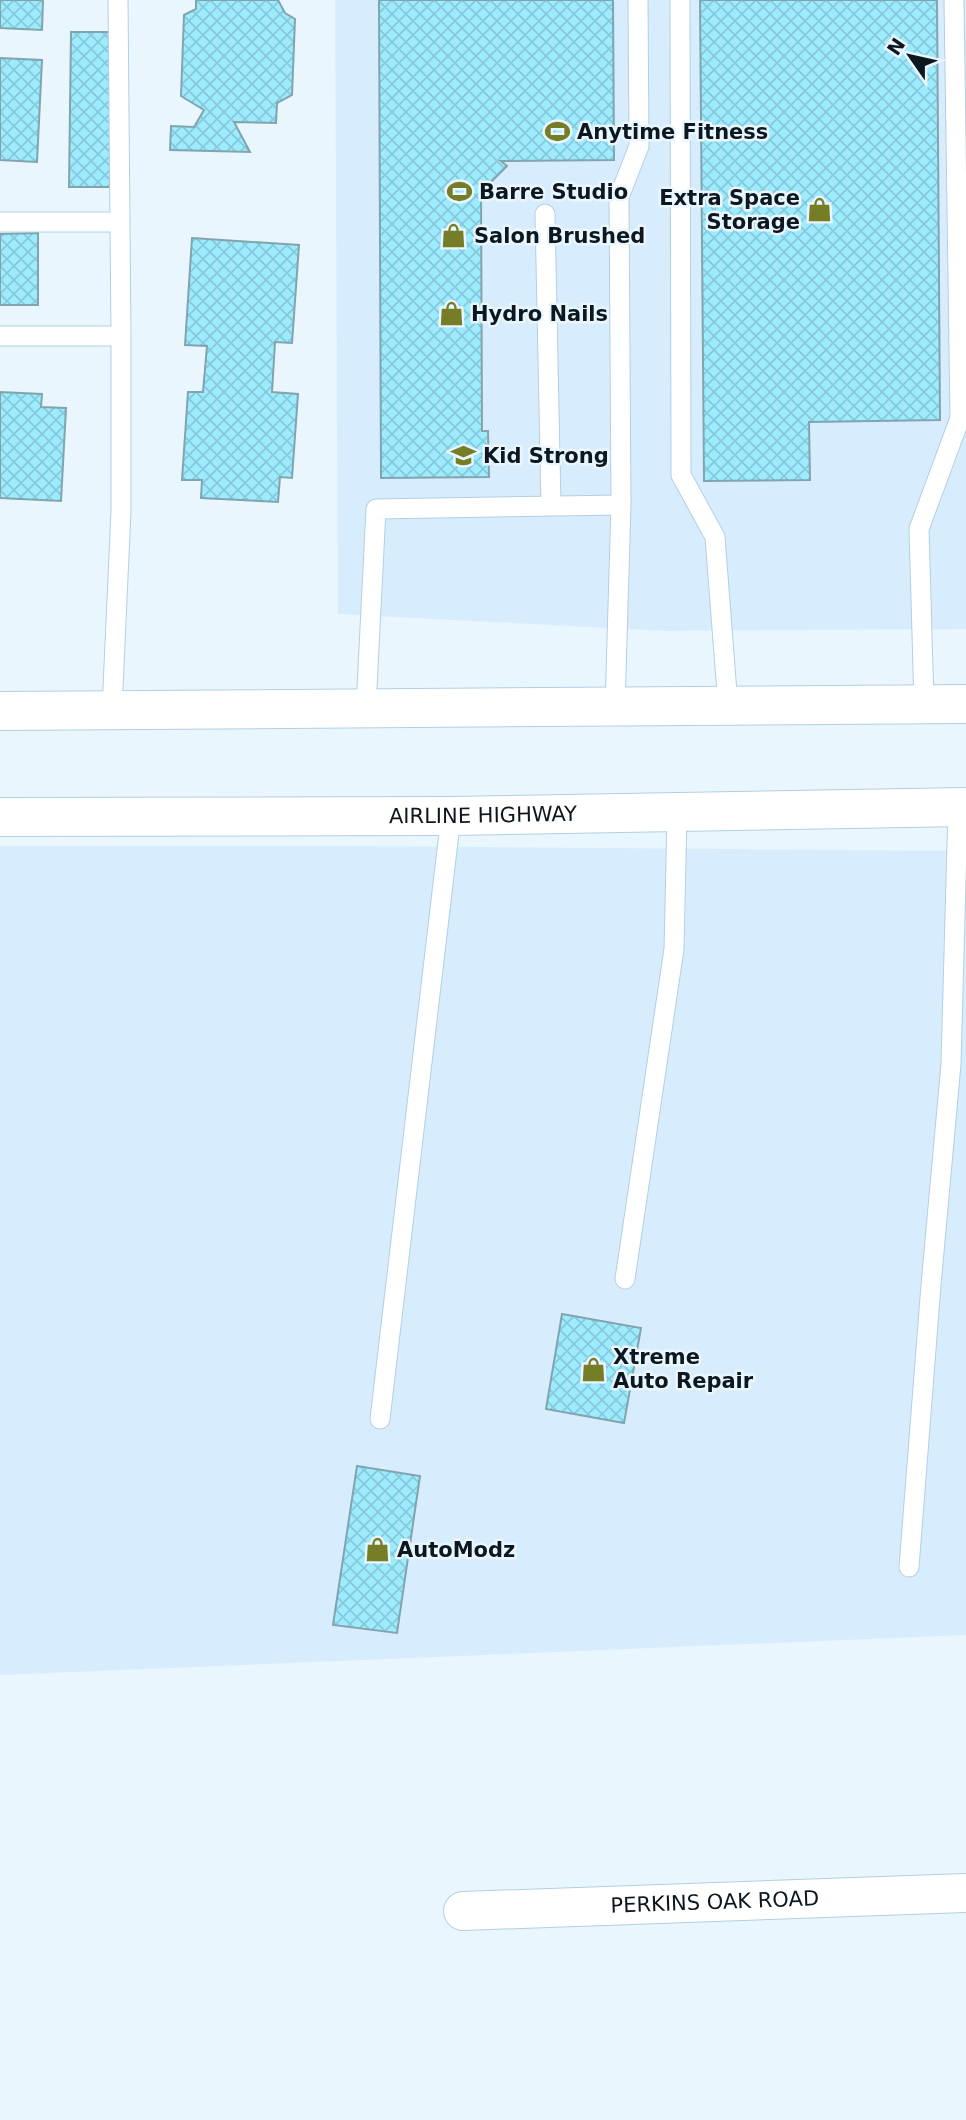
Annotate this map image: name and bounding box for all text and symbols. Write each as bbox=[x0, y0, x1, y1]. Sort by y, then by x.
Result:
north arrow bbox=[875, 21, 945, 91]
text: N bbox=[882, 34, 909, 59]
sports icon: Anytime Fitness bbox=[543, 118, 571, 146]
place label: Anytime Fitness bbox=[577, 120, 768, 144]
sports icon: Barre Studio bbox=[445, 178, 473, 206]
place label: Barre Studio bbox=[479, 180, 628, 204]
place label: Extra Space Storage bbox=[659, 186, 800, 234]
shop icon: Extra Space Storage bbox=[806, 196, 834, 224]
shop icon: Salon Brushed bbox=[440, 222, 468, 250]
place label: Salon Brushed bbox=[474, 224, 645, 248]
shop icon: Hydro Nails bbox=[437, 300, 465, 328]
place label: Hydro Nails bbox=[471, 302, 608, 326]
school or university icon: Kid Strong bbox=[449, 442, 477, 470]
place label: Kid Strong bbox=[483, 444, 609, 468]
street label: AIRLINE HIGHWAY bbox=[389, 802, 577, 828]
place label: Xtreme Auto Repair bbox=[613, 1345, 754, 1393]
shop icon: Xtreme Auto Repair bbox=[579, 1355, 607, 1383]
shop icon: AutoModz bbox=[363, 1536, 391, 1564]
place label: AutoModz bbox=[397, 1538, 515, 1562]
street label: PERKINS OAK ROAD bbox=[610, 1886, 820, 1918]

